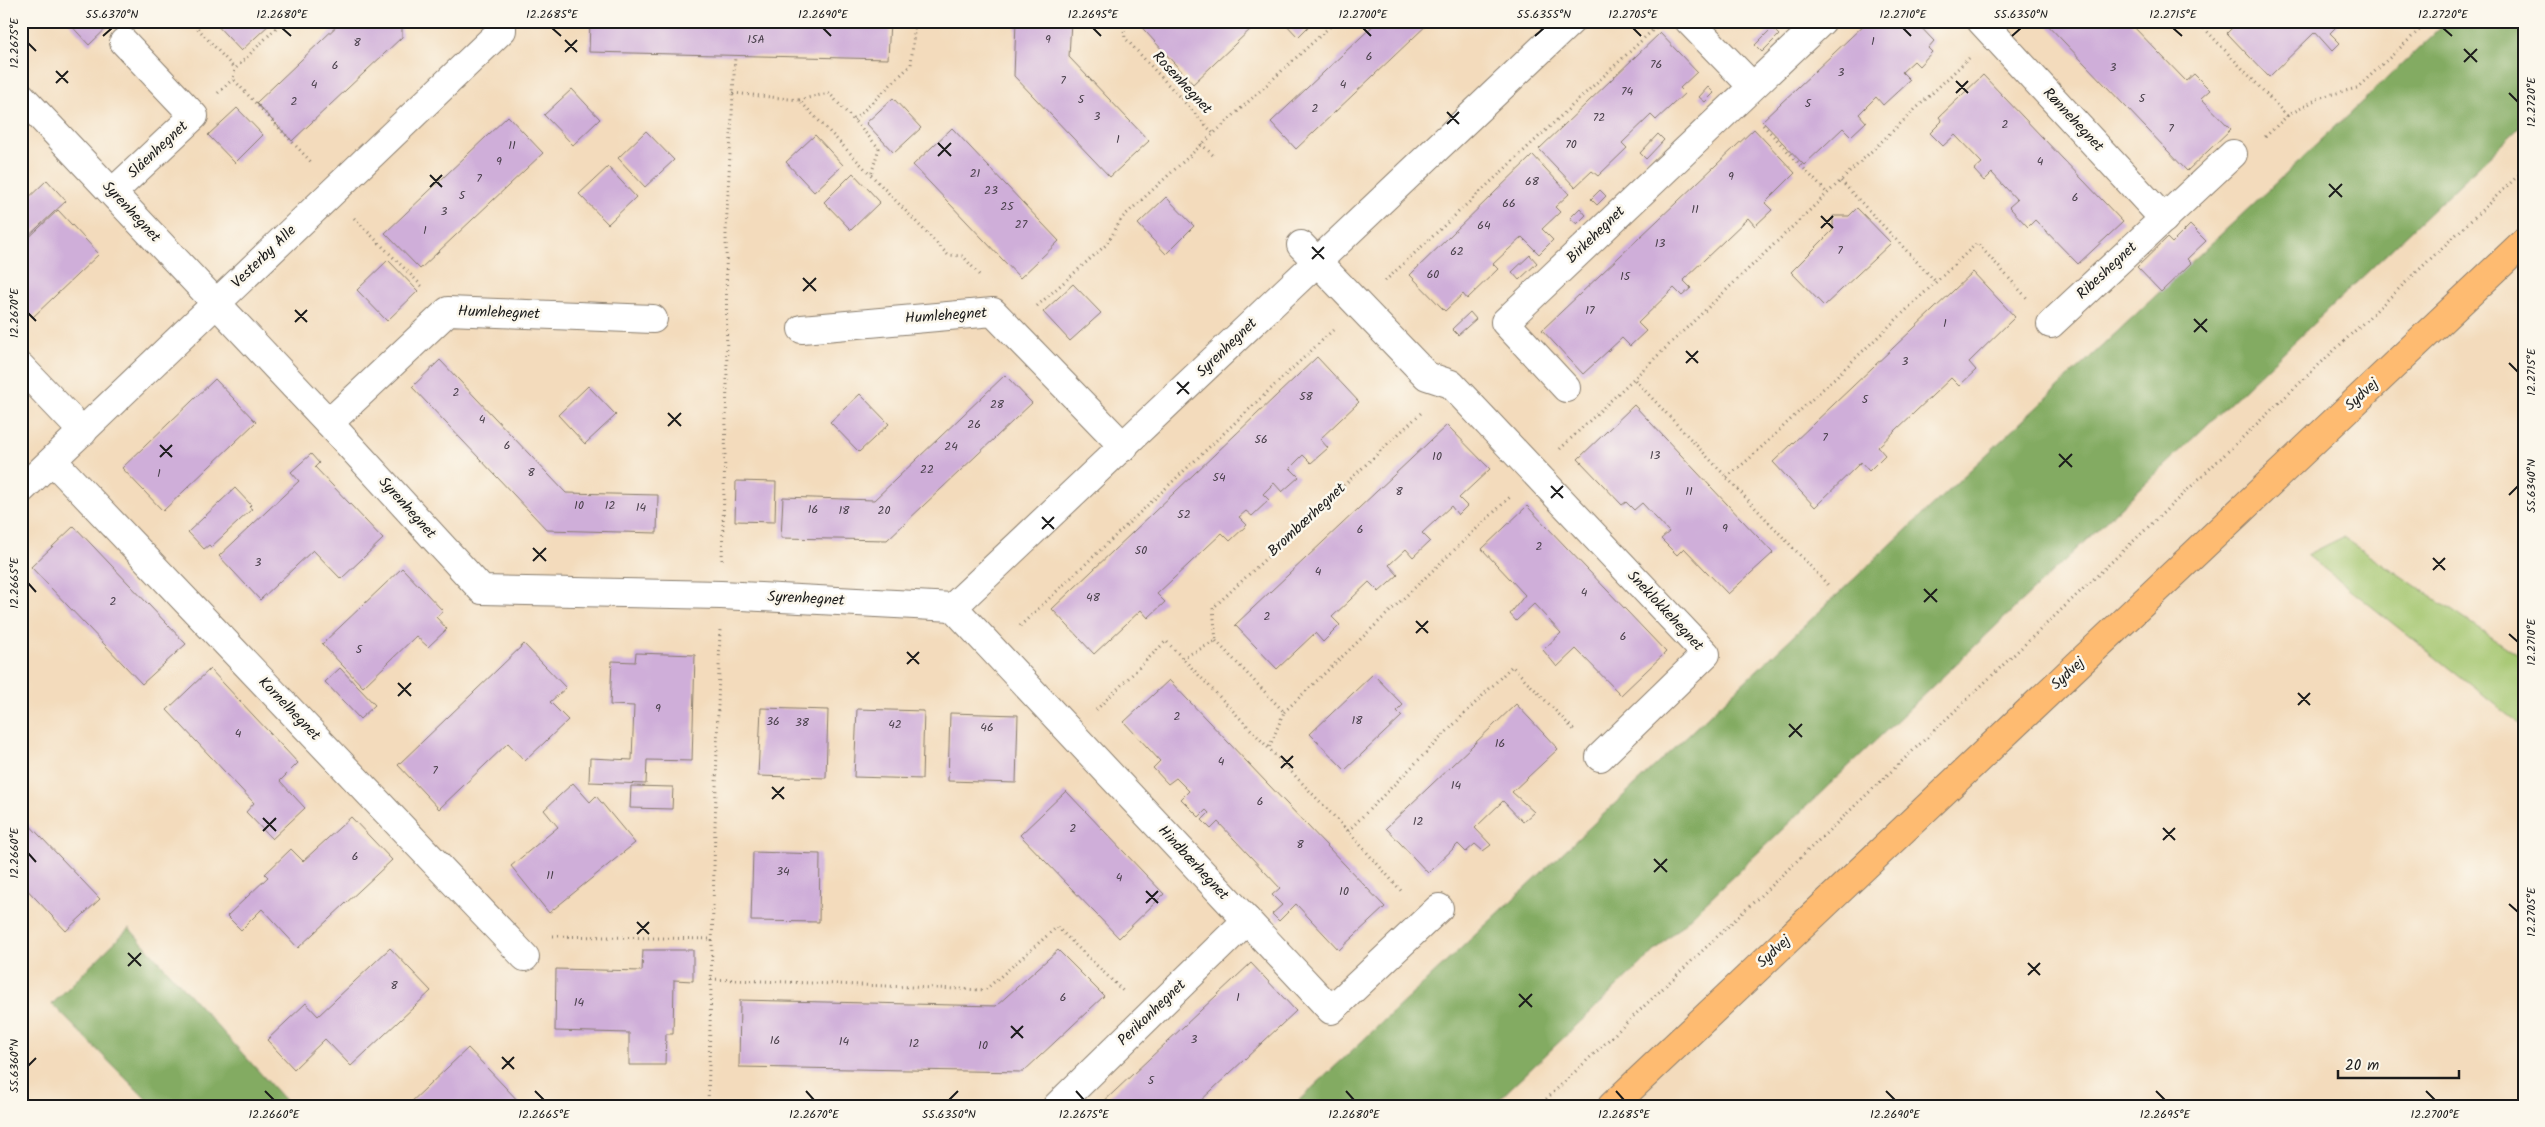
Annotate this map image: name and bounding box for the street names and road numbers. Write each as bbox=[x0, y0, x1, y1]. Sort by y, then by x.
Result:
street label: Rosenhegnet bbox=[1146, 46, 1218, 120]
street label: Rønnehegnet bbox=[2037, 82, 2109, 158]
street label: Slåenhegnet bbox=[122, 115, 194, 185]
street label: Syrenhegnet bbox=[96, 176, 166, 249]
street label: Birkehegnet bbox=[1561, 200, 1631, 269]
street label: Vesterby Alle bbox=[226, 219, 302, 294]
street label: Ribeshegnet bbox=[2071, 236, 2143, 306]
street label: Humlehegnet bbox=[458, 300, 541, 326]
street label: Humlehegnet bbox=[904, 301, 988, 331]
street label: Syrenhegnet bbox=[1191, 312, 1263, 383]
street label: Sydvej bbox=[2339, 372, 2385, 417]
street label: Syrenhegnet bbox=[372, 471, 442, 545]
street label: Brombærhegnet bbox=[1262, 477, 1352, 563]
street label: Sneklokkehegnet bbox=[1621, 565, 1709, 657]
street label: Syrenhegnet bbox=[767, 585, 845, 613]
street label: Sydvej bbox=[2045, 651, 2091, 696]
street label: Kornelhegnet bbox=[252, 671, 326, 747]
street label: Hindbærhegnet bbox=[1152, 820, 1234, 906]
street label: Sydvej bbox=[1751, 929, 1797, 974]
street label: Perikonhegnet bbox=[1112, 974, 1192, 1052]

